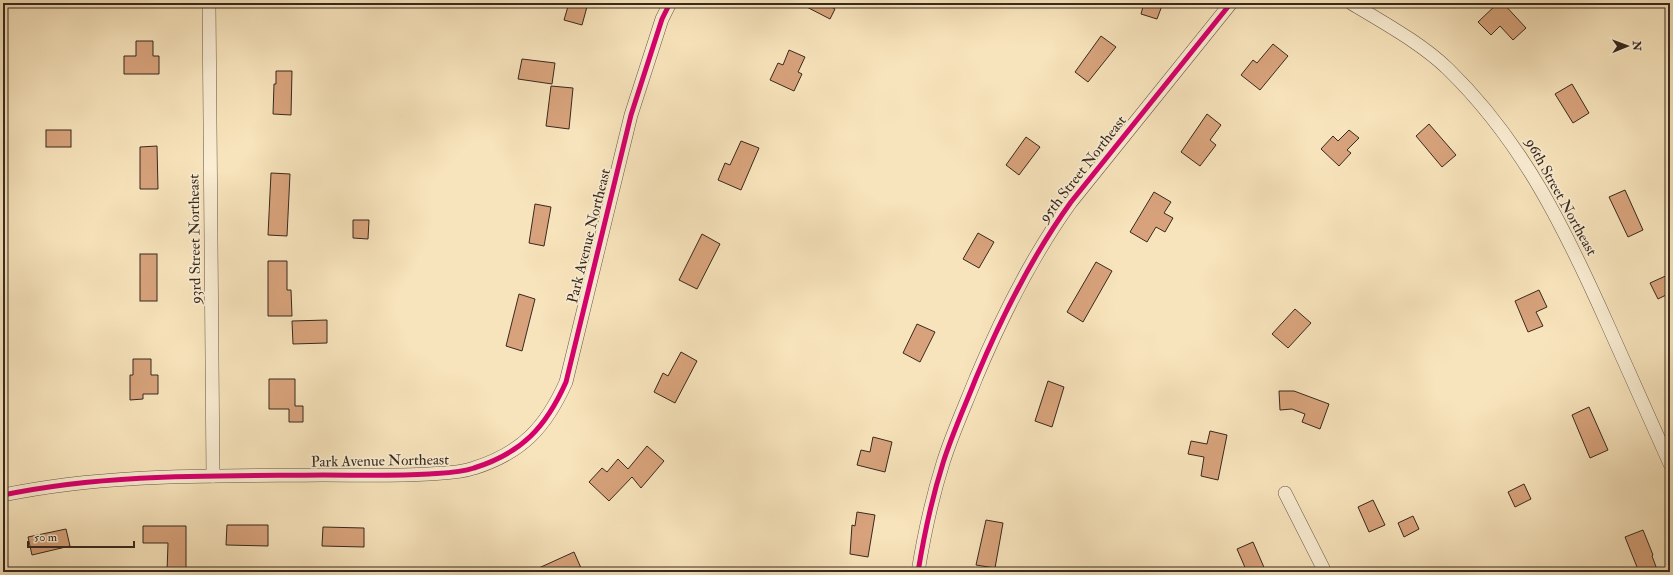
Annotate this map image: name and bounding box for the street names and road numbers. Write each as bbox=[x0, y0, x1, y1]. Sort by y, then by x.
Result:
street label: 95th Street Northeast bbox=[1035, 112, 1131, 227]
street label: 96th Street Northeast bbox=[1520, 134, 1601, 259]
street label: Park Avenue Northeast bbox=[563, 167, 615, 305]
street label: 93rd Street Northeast bbox=[184, 174, 206, 305]
street label: Park Avenue Northeast bbox=[311, 450, 449, 472]

